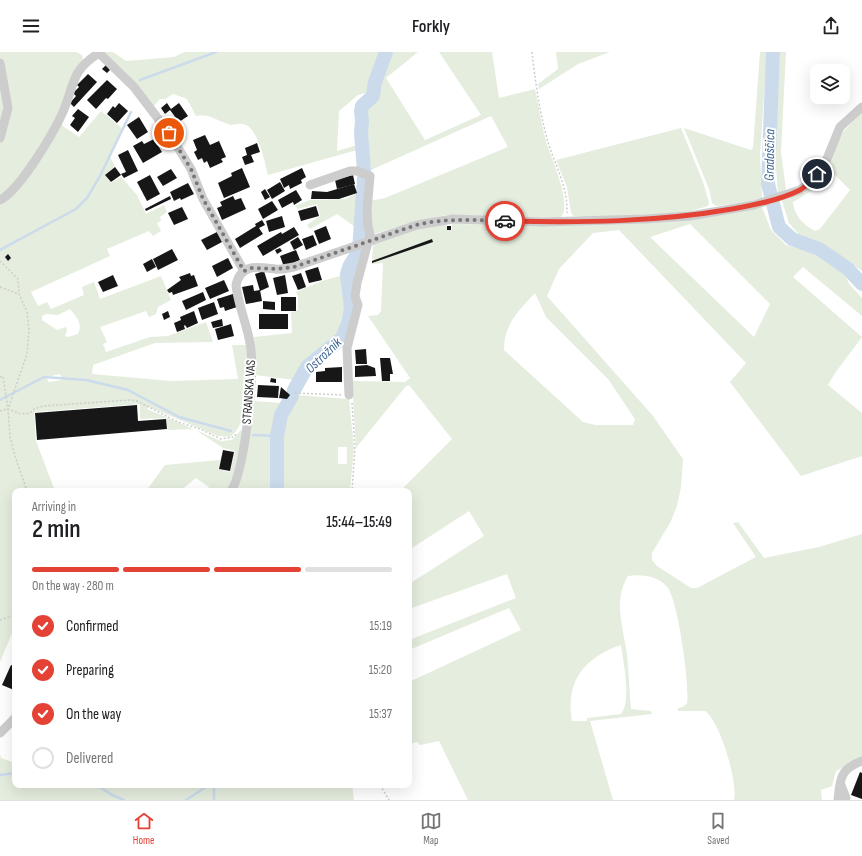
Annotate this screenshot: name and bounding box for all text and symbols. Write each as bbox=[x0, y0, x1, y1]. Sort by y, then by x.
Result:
icon: menu bbox=[20, 15, 42, 37]
icon: share bbox=[820, 15, 842, 37]
text: Forkly bbox=[412, 16, 450, 37]
map controls bbox=[810, 64, 850, 104]
button: layers bbox=[810, 64, 850, 104]
pin bbox=[152, 116, 186, 150]
icon: bag bbox=[158, 122, 180, 144]
water label: Gradaščica bbox=[761, 129, 778, 181]
pin bbox=[800, 157, 834, 191]
icon: home bbox=[806, 163, 828, 185]
courier bbox=[485, 201, 525, 241]
icon: car bbox=[494, 210, 516, 232]
water label: Ostrožnik bbox=[302, 334, 346, 377]
street label: STRANSKA VAS bbox=[239, 359, 259, 425]
text: Arriving in bbox=[32, 499, 76, 515]
text: 15:44–15:49 bbox=[326, 513, 392, 532]
text: 2 min bbox=[32, 514, 81, 545]
text: On the way · 280 m bbox=[32, 578, 114, 594]
icon: check bbox=[32, 615, 54, 637]
text: Confirmed bbox=[66, 617, 119, 636]
text: 15:19 bbox=[369, 618, 392, 634]
icon: check bbox=[32, 659, 54, 681]
text: Preparing bbox=[66, 661, 114, 680]
text: 15:20 bbox=[369, 662, 392, 678]
icon: check bbox=[32, 703, 54, 725]
text: On the way bbox=[66, 705, 121, 724]
text: 15:37 bbox=[369, 706, 392, 722]
text: Delivered bbox=[66, 749, 113, 768]
tab: Home bbox=[133, 810, 155, 847]
tab: Map bbox=[420, 810, 442, 847]
tab: Saved bbox=[707, 810, 729, 847]

